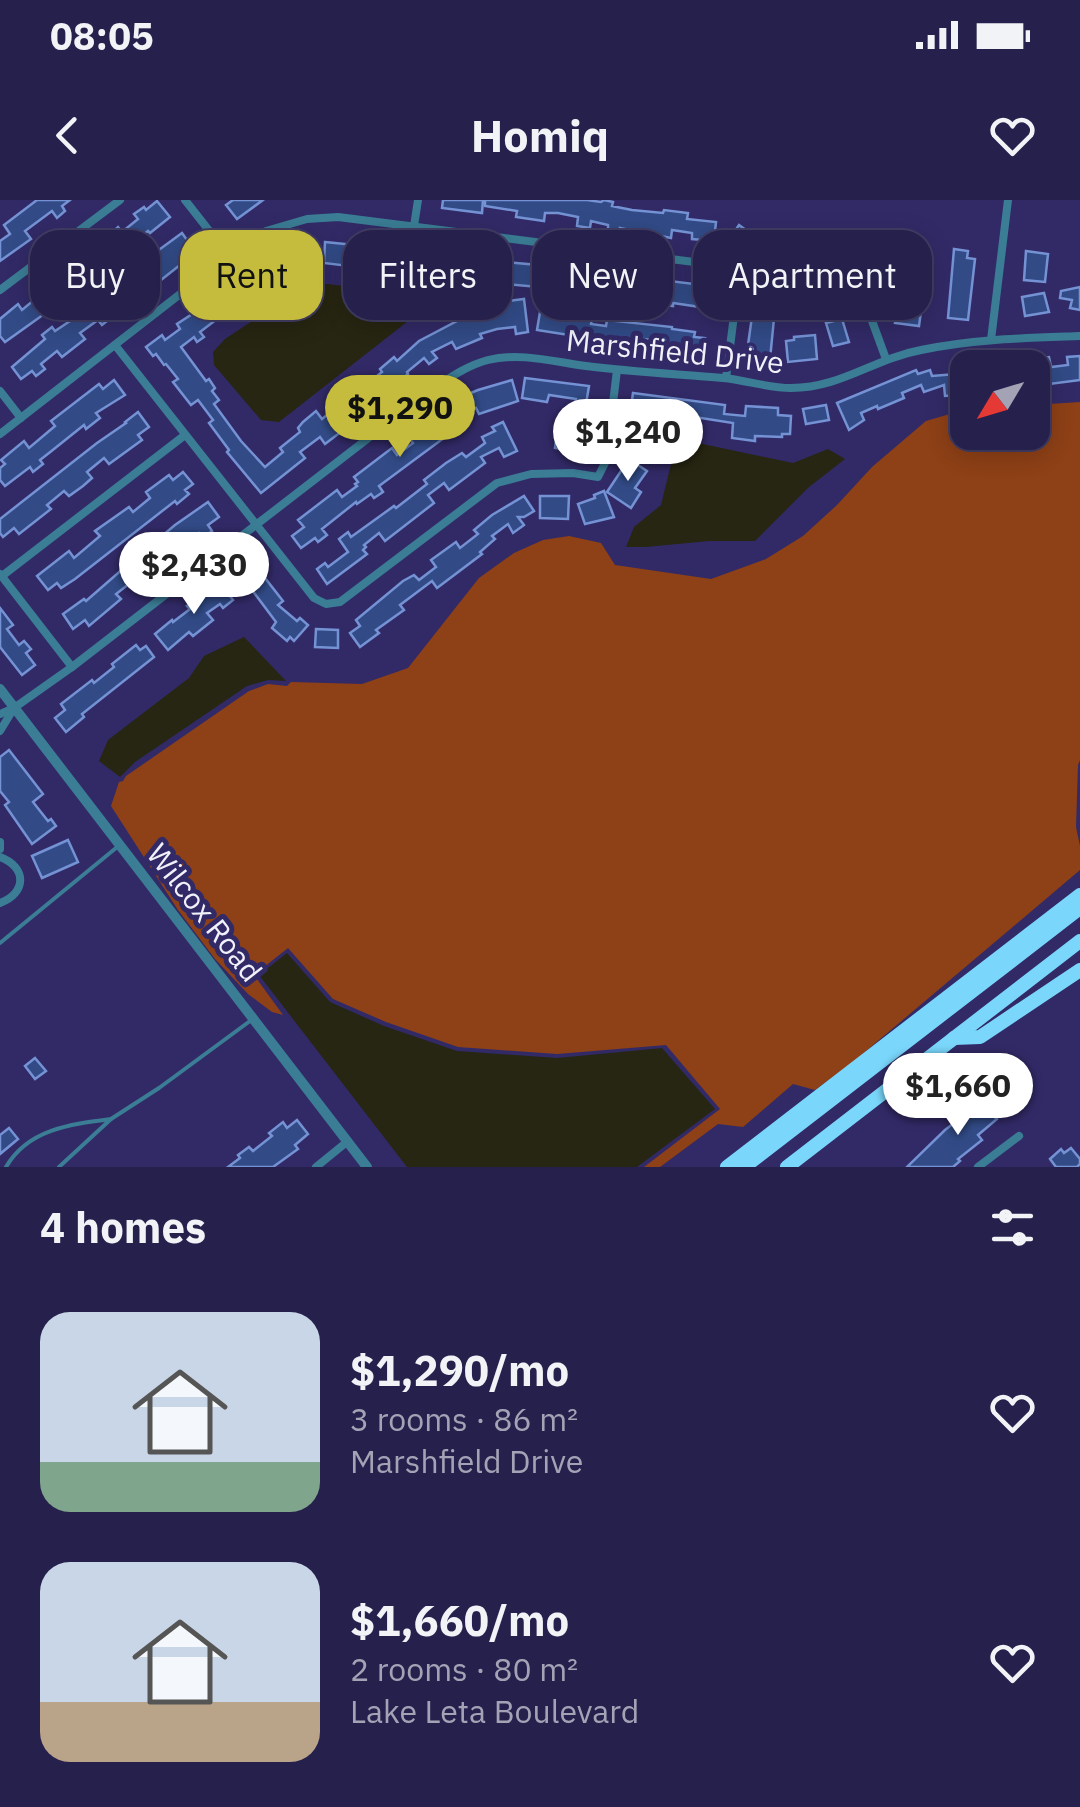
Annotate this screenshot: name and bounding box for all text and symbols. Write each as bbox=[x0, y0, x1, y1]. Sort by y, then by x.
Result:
text: 08:05 bbox=[50, 11, 154, 60]
text: Homiq bbox=[471, 106, 609, 164]
icon: back bbox=[40, 108, 95, 163]
icon: heart bbox=[985, 108, 1040, 163]
chip: Buy bbox=[30, 230, 160, 320]
chip: Rent bbox=[180, 230, 323, 320]
chip: Filters bbox=[343, 230, 512, 320]
chip: New bbox=[532, 230, 673, 320]
chip: Apartment bbox=[693, 230, 932, 320]
street label: Marshfield Drive bbox=[564, 320, 786, 381]
north arrow bbox=[950, 350, 1050, 450]
map controls bbox=[950, 350, 1050, 450]
pin: $1,290 bbox=[319, 375, 481, 460]
text: $1,290 bbox=[347, 386, 453, 428]
pin: $1,240 bbox=[547, 399, 709, 484]
text: $1,240 bbox=[575, 410, 681, 452]
pin: $2,430 bbox=[113, 532, 275, 617]
text: $2,430 bbox=[141, 543, 247, 585]
street label: Wilcox Road bbox=[139, 835, 271, 989]
pin: $1,660 bbox=[877, 1053, 1039, 1138]
text: $1,660 bbox=[905, 1064, 1011, 1106]
text: 4 homes bbox=[40, 1200, 206, 1255]
icon: filters bbox=[985, 1200, 1040, 1255]
text: $1,290/mo bbox=[350, 1343, 569, 1398]
icon: home bbox=[120, 1352, 240, 1472]
icon: heart bbox=[985, 1385, 1040, 1440]
text: 3 rooms · 86 m² bbox=[350, 1398, 578, 1440]
text: Marshfield Drive bbox=[350, 1440, 583, 1482]
text: $1,660/mo bbox=[350, 1593, 569, 1648]
icon: home bbox=[120, 1602, 240, 1722]
icon: heart bbox=[985, 1635, 1040, 1690]
text: 2 rooms · 80 m² bbox=[350, 1648, 578, 1690]
text: Lake Leta Boulevard bbox=[350, 1690, 639, 1732]

